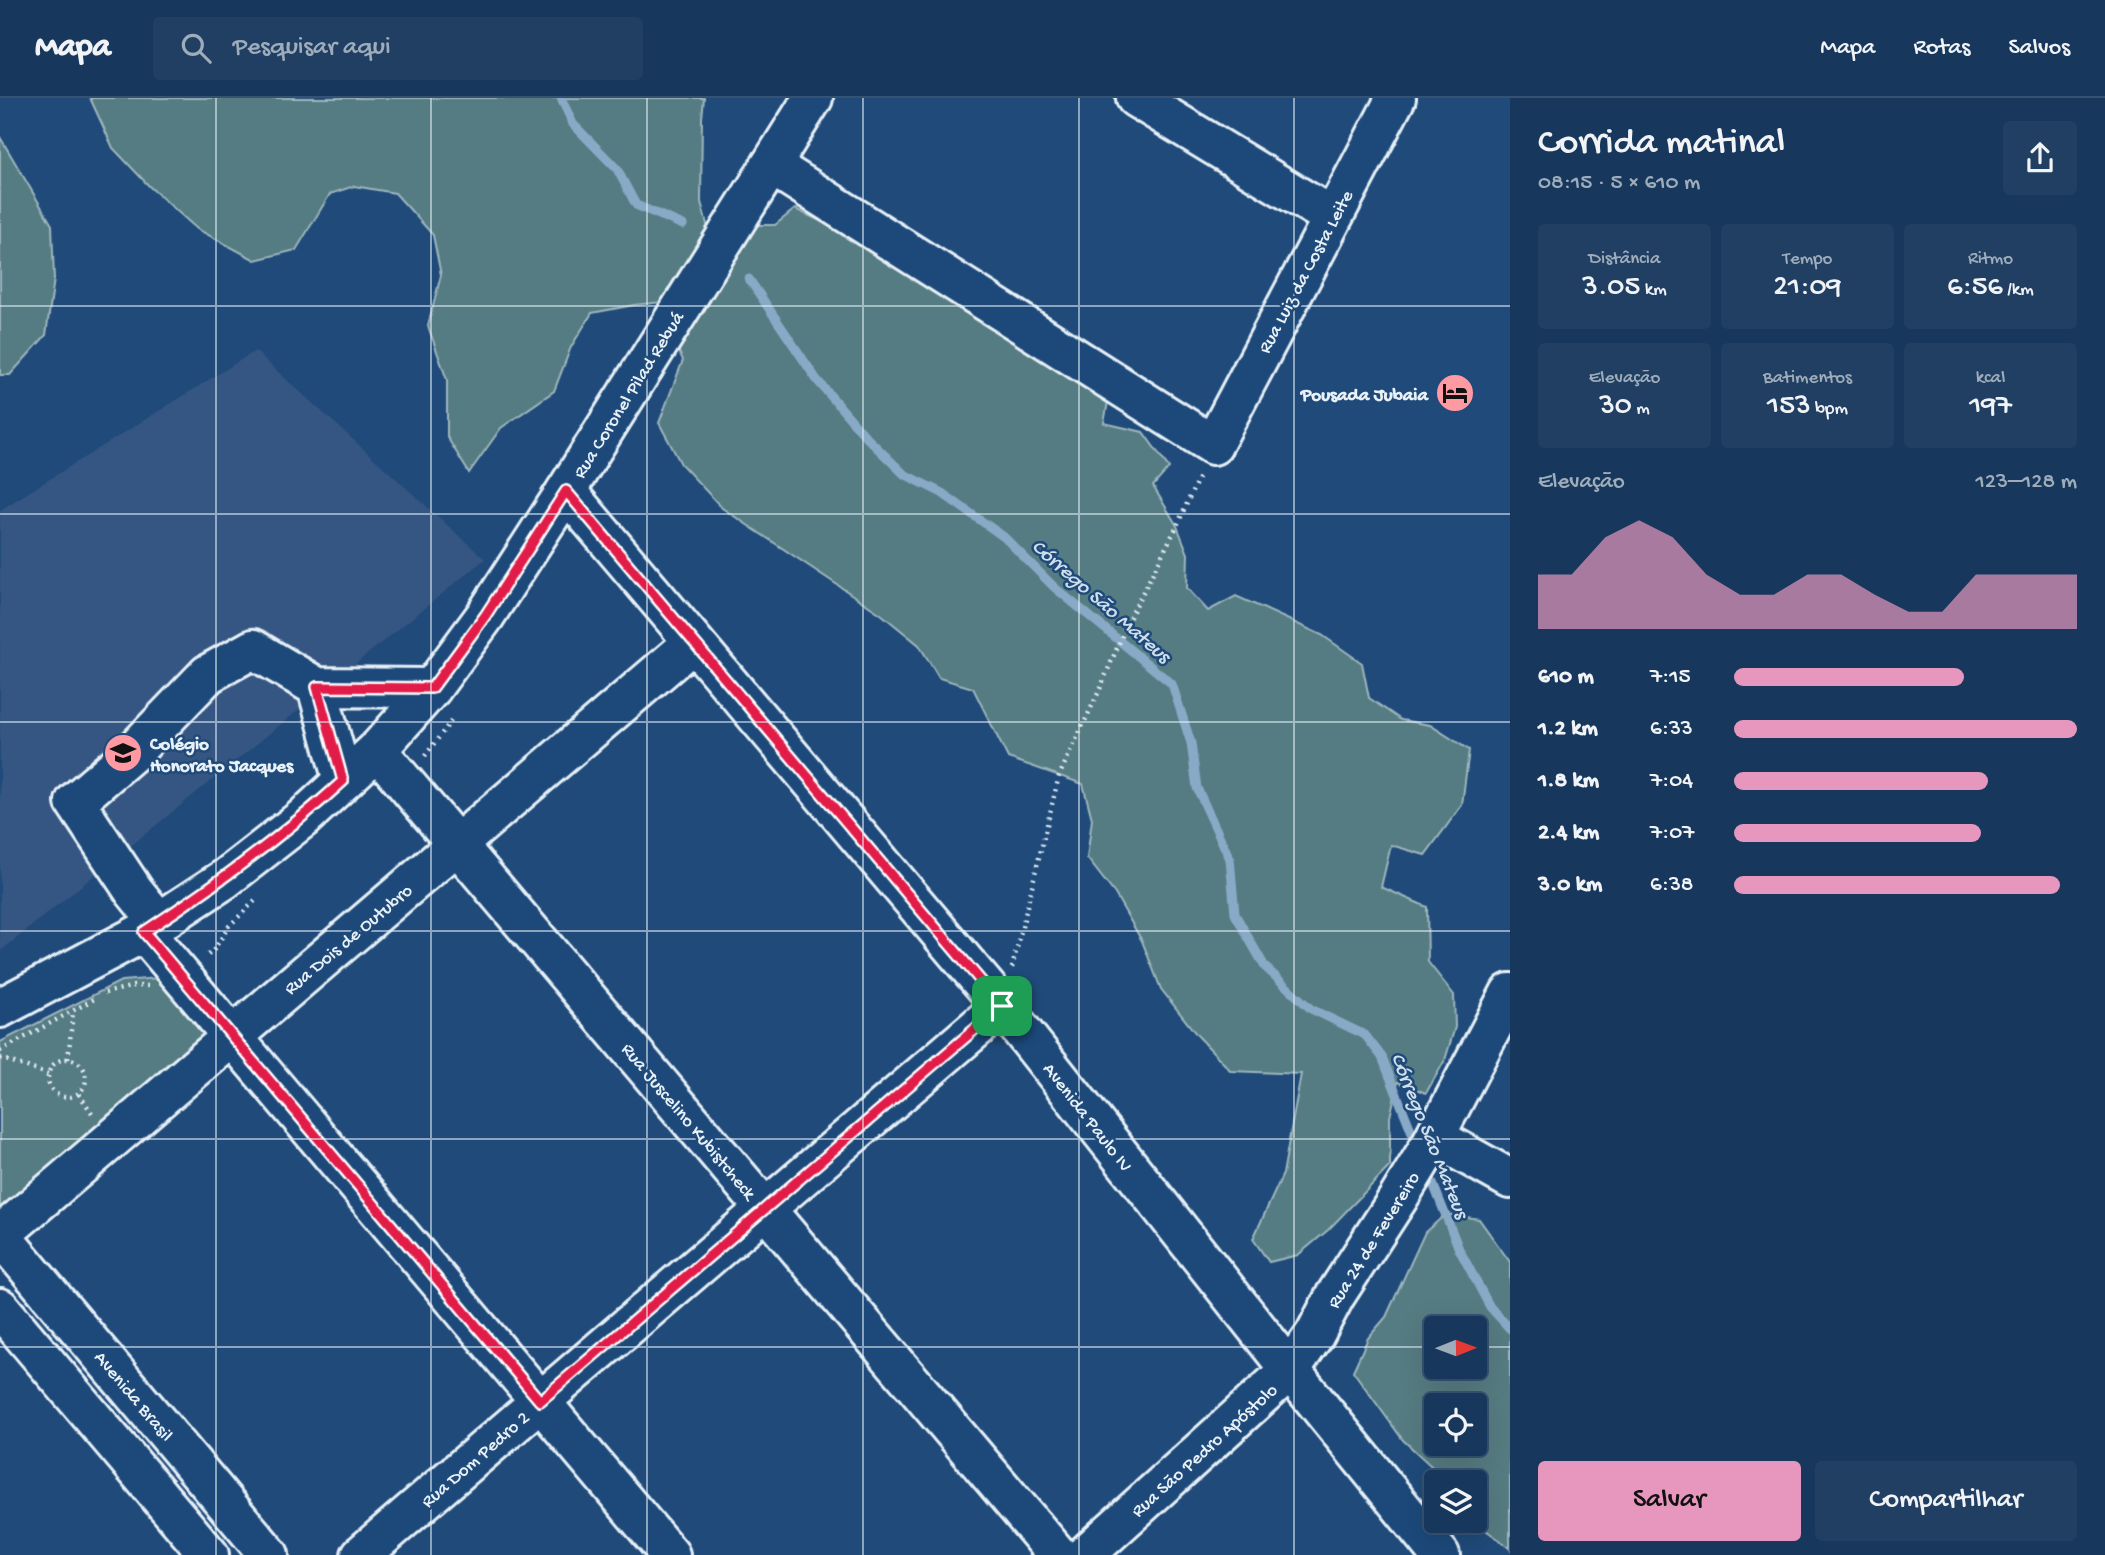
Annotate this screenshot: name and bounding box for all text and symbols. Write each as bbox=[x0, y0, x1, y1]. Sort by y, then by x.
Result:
search box bbox=[153, 17, 643, 80]
text: Mapa bbox=[35, 29, 111, 67]
icon: search bbox=[177, 29, 215, 67]
text: Pesquisar aqui bbox=[233, 33, 391, 64]
text: Mapa bbox=[1820, 34, 1875, 63]
text: Rotas bbox=[1913, 34, 1970, 63]
text: Salvos bbox=[2008, 34, 2070, 63]
button: share bbox=[2003, 121, 2077, 195]
text: Corrida matinal bbox=[1538, 122, 1785, 166]
text: 08:15 · 5 × 610 m bbox=[1538, 170, 1700, 197]
street label: Rua Luiz da Costa Leite bbox=[1254, 187, 1360, 358]
text: Distância bbox=[1589, 248, 1660, 271]
text: Tempo bbox=[1783, 248, 1832, 271]
text: Ritmo bbox=[1968, 248, 2013, 271]
text: 3.05 bbox=[1582, 271, 1640, 306]
text: 21:09 bbox=[1773, 271, 1842, 306]
text: 6:56 bbox=[1947, 271, 2003, 306]
text: km bbox=[1640, 279, 1667, 302]
text: /km bbox=[2003, 279, 2034, 302]
street label: Rua Coronel Pilad Rebuá bbox=[569, 307, 691, 484]
text: Elevação bbox=[1589, 367, 1660, 390]
text: Batimentos bbox=[1763, 367, 1852, 390]
text: kcal bbox=[1976, 367, 2005, 390]
hotel icon: Pousada Jubaia bbox=[1434, 372, 1476, 414]
place label: Pousada Jubaia bbox=[1300, 385, 1429, 408]
text: 30 bbox=[1599, 390, 1632, 425]
text: 153 bbox=[1767, 390, 1811, 425]
text: 197 bbox=[1969, 390, 2012, 425]
text: m bbox=[1632, 398, 1650, 421]
text: bpm bbox=[1811, 398, 1848, 421]
text: Elevação bbox=[1538, 469, 1625, 496]
text: 123–128 m bbox=[1975, 469, 2077, 496]
water label: Córrego São Mateus bbox=[1025, 535, 1176, 671]
text: 610 m bbox=[1538, 664, 1594, 691]
text: 7:15 bbox=[1650, 664, 1691, 691]
text: 1.2 km bbox=[1538, 716, 1598, 743]
text: 6:33 bbox=[1650, 716, 1693, 743]
school or university icon: Colégio Honorato Jacques bbox=[102, 732, 144, 774]
place label: Colégio Honorato Jacques bbox=[149, 734, 294, 779]
text: 1.8 km bbox=[1538, 768, 1599, 795]
text: 7:04 bbox=[1650, 768, 1693, 795]
text: 2.4 km bbox=[1538, 820, 1599, 847]
text: 7:07 bbox=[1650, 820, 1694, 847]
text: 3.0 km bbox=[1538, 872, 1602, 899]
text: 6:38 bbox=[1650, 872, 1693, 899]
street label: Rua Dois de Outubro bbox=[280, 880, 418, 1001]
pin bbox=[972, 976, 1032, 1036]
icon: arrive bbox=[983, 987, 1021, 1025]
street label: Rua Juscelino Kubistcheck bbox=[615, 1039, 761, 1206]
water label: Córrego São Mateus bbox=[1383, 1050, 1473, 1225]
street label: Avenida Paulo IV bbox=[1036, 1059, 1136, 1177]
street label: Rua 24 de Fevereiro bbox=[1324, 1168, 1426, 1314]
north arrow bbox=[1424, 1316, 1488, 1379]
map controls bbox=[1424, 1316, 1487, 1533]
street label: Avenida Brasil bbox=[88, 1347, 177, 1447]
street label: Rua São Pedro Apóstolo bbox=[1127, 1380, 1283, 1523]
button: locate bbox=[1424, 1393, 1487, 1456]
street label: Rua Dom Pedro 2 bbox=[417, 1407, 535, 1514]
button: Salvar bbox=[1538, 1461, 1801, 1541]
button: Compartilhar bbox=[1815, 1461, 2077, 1541]
button: layers bbox=[1424, 1470, 1487, 1533]

